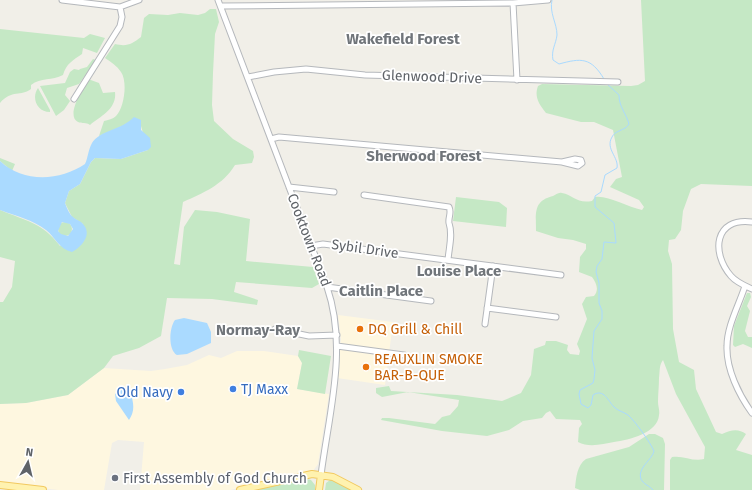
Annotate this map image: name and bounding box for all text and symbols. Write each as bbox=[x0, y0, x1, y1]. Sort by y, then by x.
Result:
district label: Wakefield Forest bbox=[346, 30, 460, 48]
street label: Glenwood Drive bbox=[382, 67, 482, 87]
district label: Sherwood Forest bbox=[366, 147, 482, 165]
street label: Cooktown Road bbox=[283, 191, 335, 289]
street label: Sybil Drive bbox=[330, 236, 400, 262]
district label: Louise Place bbox=[417, 262, 501, 280]
district label: Caitlin Place bbox=[339, 282, 423, 300]
district label: Normay-Ray bbox=[216, 321, 300, 339]
place label: DQ Grill & Chill bbox=[368, 321, 462, 338]
marker: DQ Grill & Chill bbox=[355, 324, 365, 334]
place label: REAUXLIN SMOKE BAR-B-QUE bbox=[374, 351, 483, 384]
marker: REAUXLIN SMOKE BAR-B-QUE bbox=[361, 362, 371, 372]
place label: TJ Maxx bbox=[241, 381, 288, 398]
place label: Old Navy bbox=[116, 384, 173, 401]
marker: TJ Maxx bbox=[228, 384, 238, 394]
marker: Old Navy bbox=[176, 387, 186, 397]
north arrow bbox=[8, 442, 48, 482]
text: N bbox=[25, 446, 34, 460]
place label: First Assembly of God Church bbox=[123, 470, 307, 487]
marker: First Assembly of God Church bbox=[110, 473, 120, 483]

